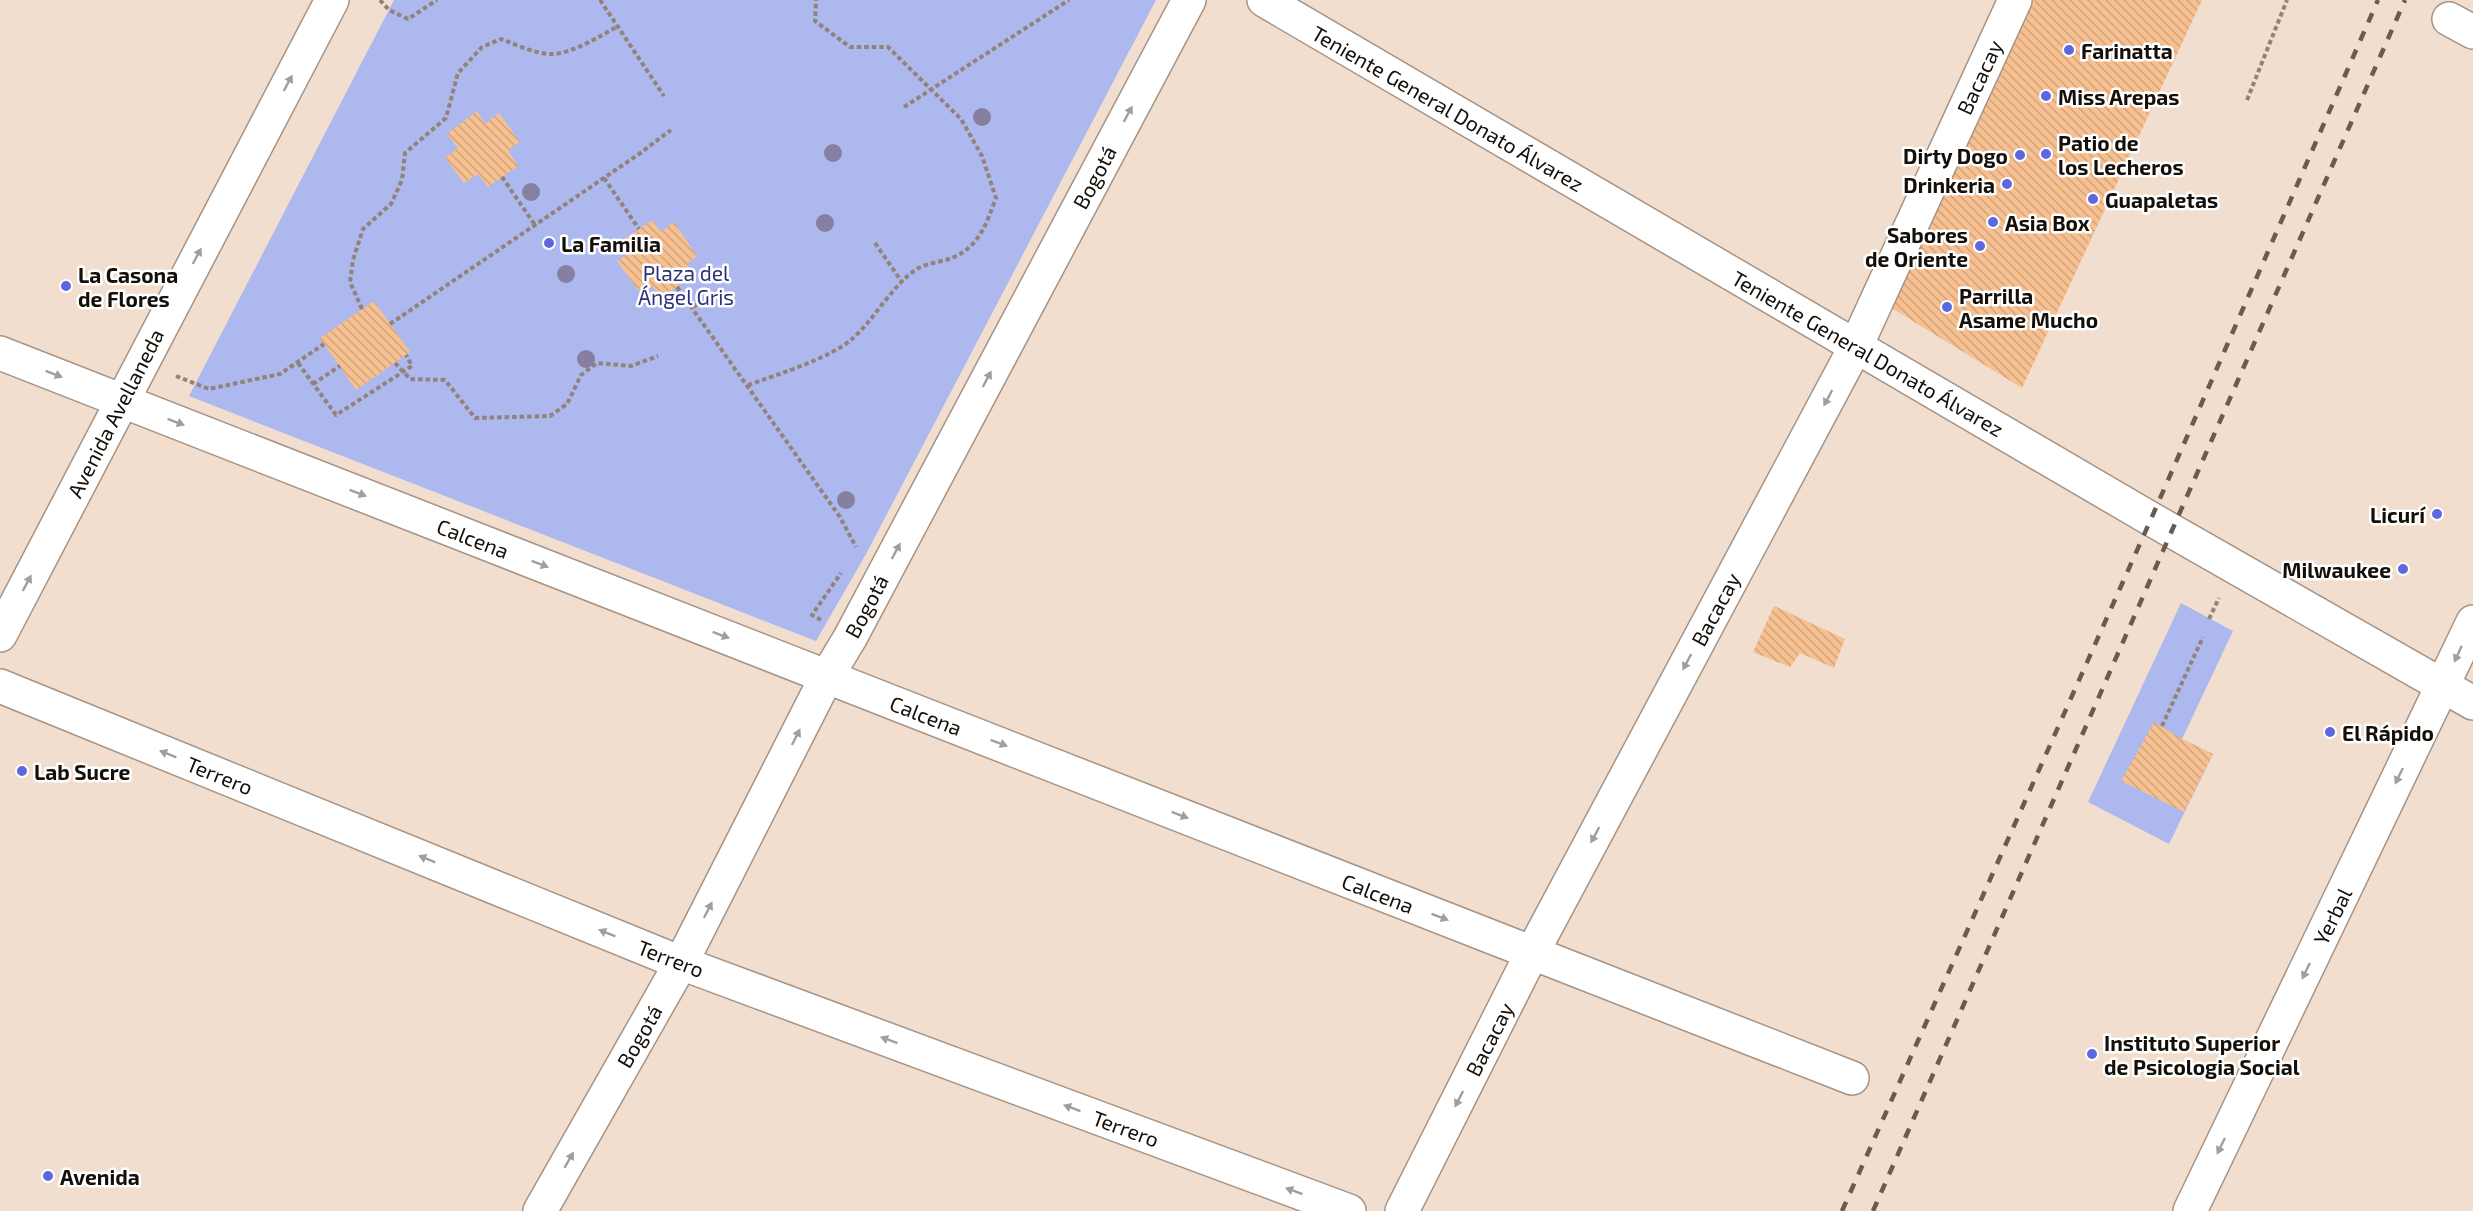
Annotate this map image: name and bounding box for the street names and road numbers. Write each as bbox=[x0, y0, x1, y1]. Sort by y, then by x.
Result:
street label: Teniente General Donato Álvarez bbox=[1308, 20, 1588, 196]
street label: Bacacay bbox=[1951, 36, 2007, 118]
street label: Bogotá bbox=[1067, 141, 1121, 213]
street label: Teniente General Donato Álvarez bbox=[1728, 265, 2008, 441]
street label: Avenida Avellaneda bbox=[62, 324, 168, 502]
street label: Calcena bbox=[434, 513, 512, 563]
street label: Bacacay bbox=[1685, 568, 1745, 650]
street label: Bogotá bbox=[839, 570, 893, 642]
street label: Calcena bbox=[887, 690, 965, 740]
street label: Terrero bbox=[183, 750, 257, 800]
street label: Calcena bbox=[1339, 868, 1417, 918]
street label: Yerbal bbox=[2308, 883, 2357, 948]
street label: Terrero bbox=[634, 934, 708, 982]
street label: Bacacay bbox=[1460, 998, 1518, 1080]
street label: Bogotá bbox=[611, 1000, 667, 1072]
street label: Terrero bbox=[1089, 1104, 1163, 1152]

